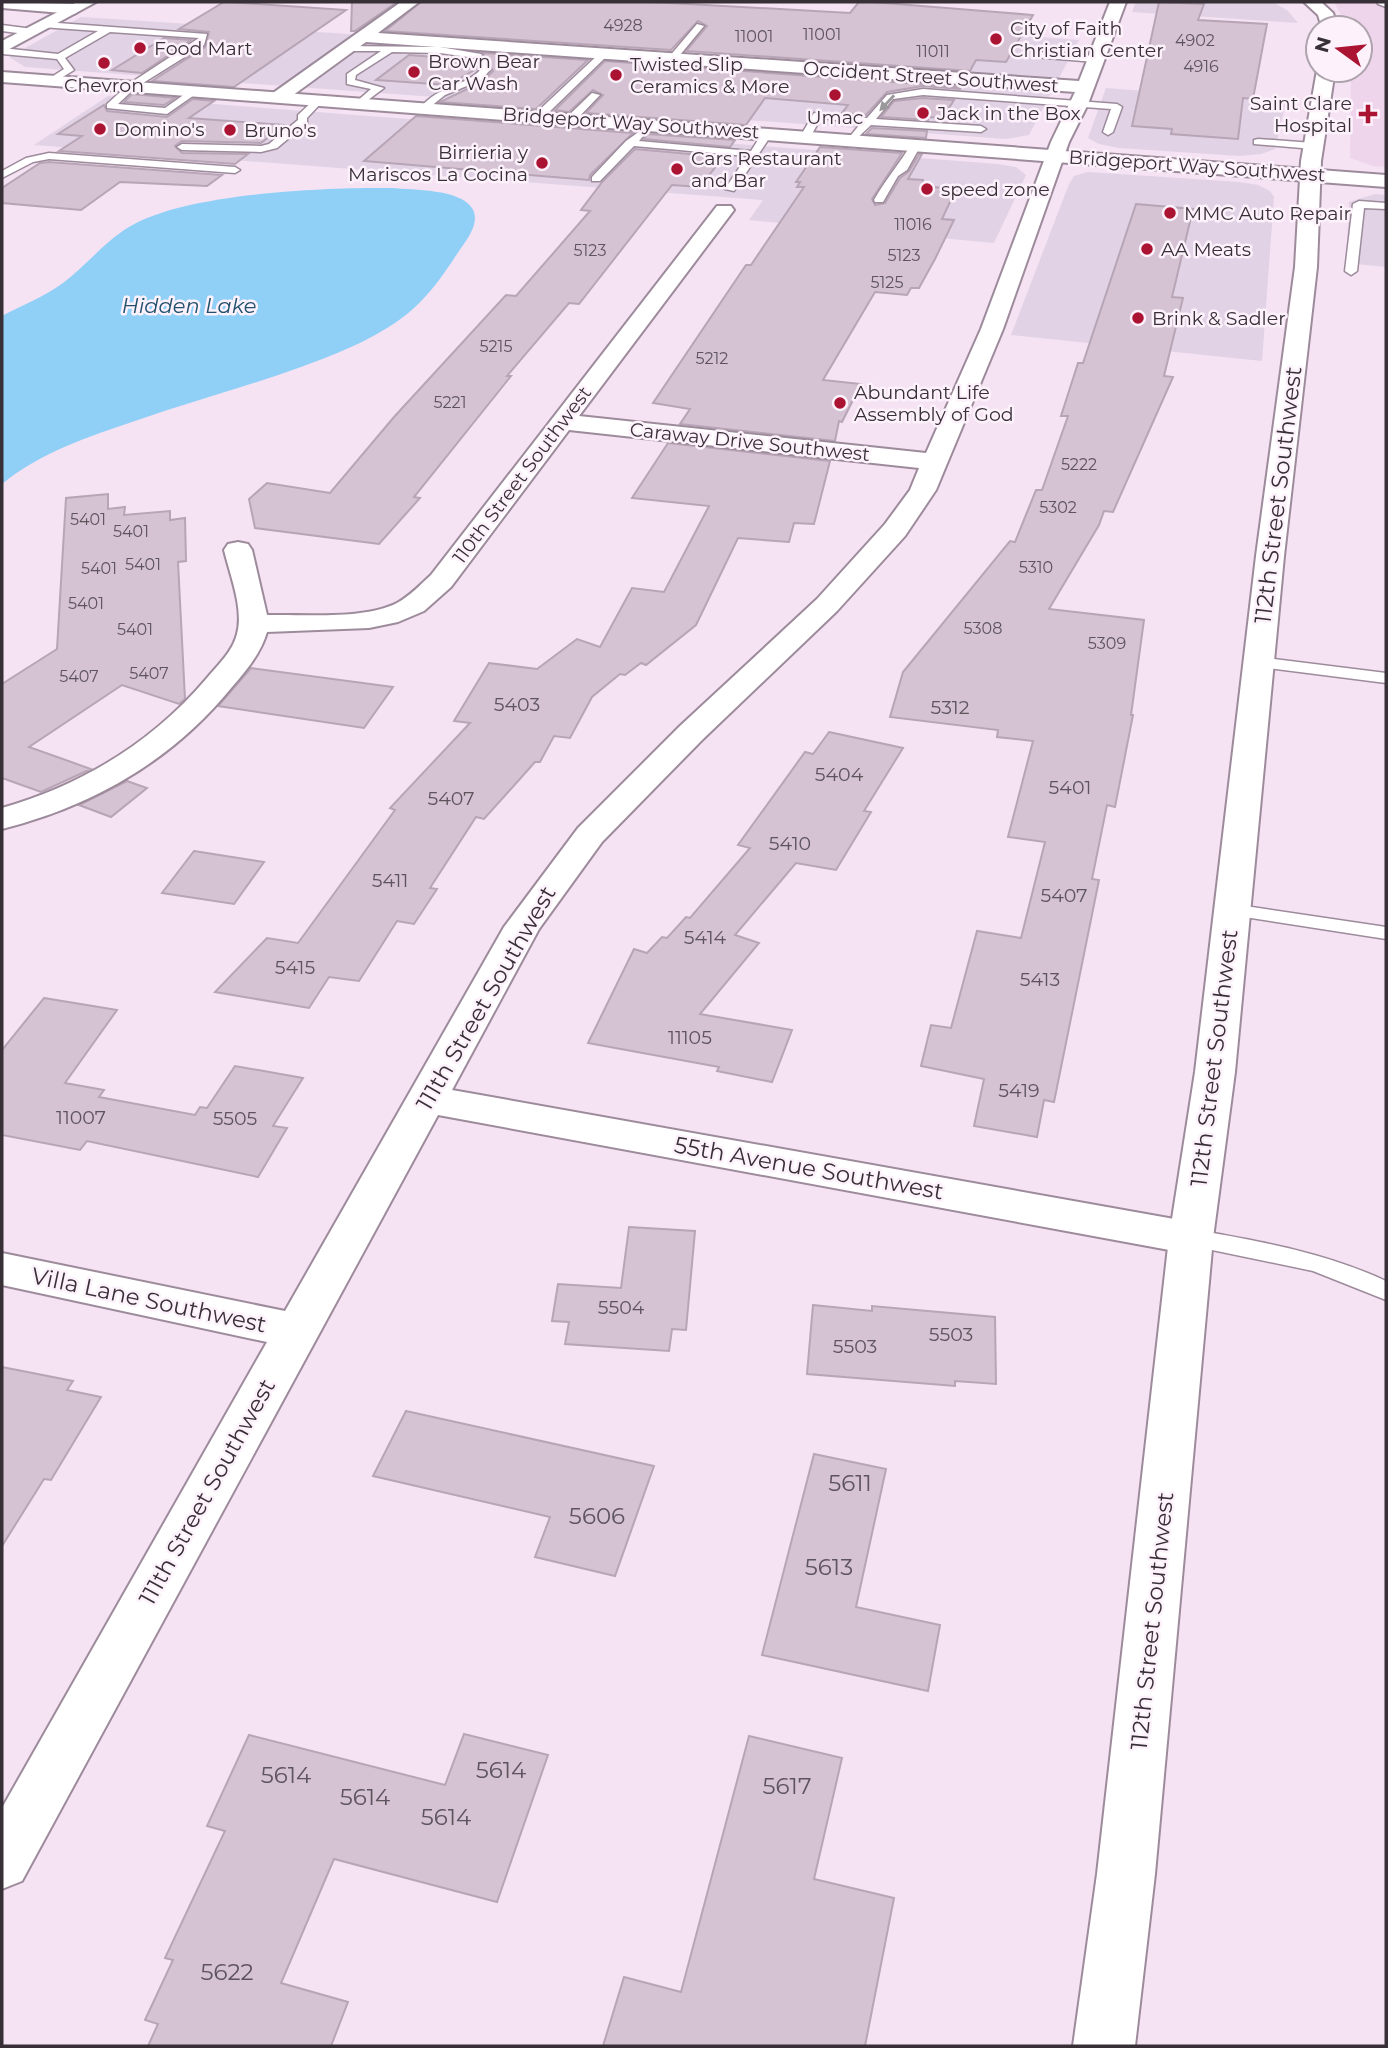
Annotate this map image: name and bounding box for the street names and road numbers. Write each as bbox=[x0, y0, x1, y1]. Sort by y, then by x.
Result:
street label: Occident Street Southwest bbox=[802, 57, 1060, 97]
street label: Bridgeport Way Southwest bbox=[502, 103, 761, 143]
street label: Bridgeport Way Southwest bbox=[1068, 146, 1327, 186]
street label: 112th Street Southwest bbox=[1248, 365, 1308, 625]
street label: 110th Street Southwest bbox=[448, 382, 596, 568]
street label: Caraway Drive Southwest bbox=[629, 418, 871, 466]
street label: 111th Street Southwest bbox=[410, 881, 562, 1115]
street label: 112th Street Southwest bbox=[1184, 928, 1244, 1188]
street label: 55th Avenue Southwest bbox=[672, 1131, 946, 1205]
street label: Villa Lane Southwest bbox=[29, 1261, 269, 1339]
street label: 111th Street Southwest bbox=[133, 1374, 281, 1610]
street label: 112th Street Southwest bbox=[1125, 1491, 1179, 1751]

